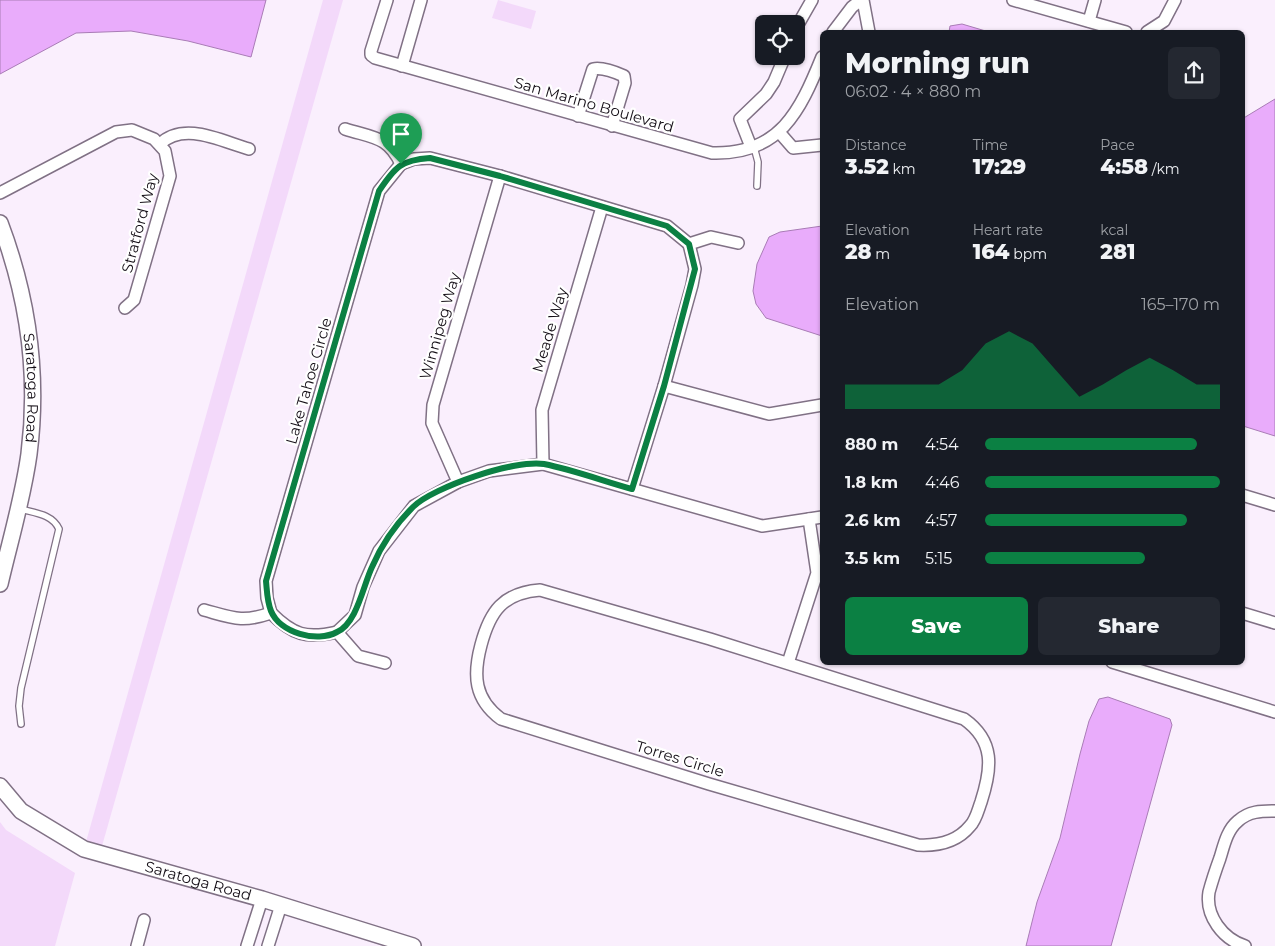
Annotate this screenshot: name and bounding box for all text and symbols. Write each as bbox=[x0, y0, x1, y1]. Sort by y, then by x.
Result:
map controls bbox=[755, 15, 805, 65]
button: locate bbox=[755, 15, 805, 65]
text: Morning run bbox=[845, 46, 1030, 80]
button: share bbox=[1168, 47, 1220, 99]
street label: San Marino Boulevard bbox=[512, 73, 676, 136]
text: 06:02 · 4 × 880 m bbox=[845, 82, 981, 101]
pin bbox=[380, 113, 422, 164]
icon: arrive bbox=[387, 120, 415, 148]
text: Distance bbox=[845, 136, 907, 154]
text: Time bbox=[973, 136, 1008, 154]
text: Pace bbox=[1100, 136, 1135, 154]
text: 3.52 bbox=[845, 154, 889, 179]
text: 17:29 bbox=[973, 154, 1026, 179]
text: 4:58 bbox=[1100, 154, 1148, 179]
text: km bbox=[889, 160, 916, 178]
text: /km bbox=[1148, 160, 1180, 178]
street label: Stratford Way bbox=[117, 170, 162, 275]
text: Elevation bbox=[845, 221, 910, 239]
text: Heart rate bbox=[973, 221, 1043, 239]
text: kcal bbox=[1100, 221, 1128, 239]
text: 28 bbox=[845, 239, 872, 264]
text: 164 bbox=[973, 239, 1010, 264]
text: 281 bbox=[1100, 239, 1135, 264]
text: m bbox=[872, 245, 890, 263]
text: bpm bbox=[1010, 245, 1047, 263]
street label: Winnipeg Way bbox=[415, 269, 464, 382]
street label: Meade Way bbox=[528, 284, 572, 375]
text: Elevation bbox=[845, 295, 919, 314]
text: 165–170 m bbox=[1141, 295, 1220, 314]
street label: Lake Tahoe Circle bbox=[281, 315, 336, 446]
street label: Saratoga Road bbox=[19, 332, 43, 444]
text: 880 m bbox=[845, 435, 898, 454]
text: 4:54 bbox=[925, 435, 959, 454]
text: 1.8 km bbox=[845, 473, 898, 492]
text: 4:46 bbox=[925, 473, 959, 492]
text: 2.6 km bbox=[845, 511, 901, 530]
text: 4:57 bbox=[925, 511, 957, 530]
text: 3.5 km bbox=[845, 549, 900, 568]
text: 5:15 bbox=[925, 549, 952, 568]
button: Save bbox=[845, 597, 1028, 655]
button: Share bbox=[1038, 597, 1220, 655]
street label: Torres Circle bbox=[634, 736, 727, 781]
street label: Saratoga Road bbox=[143, 857, 254, 905]

